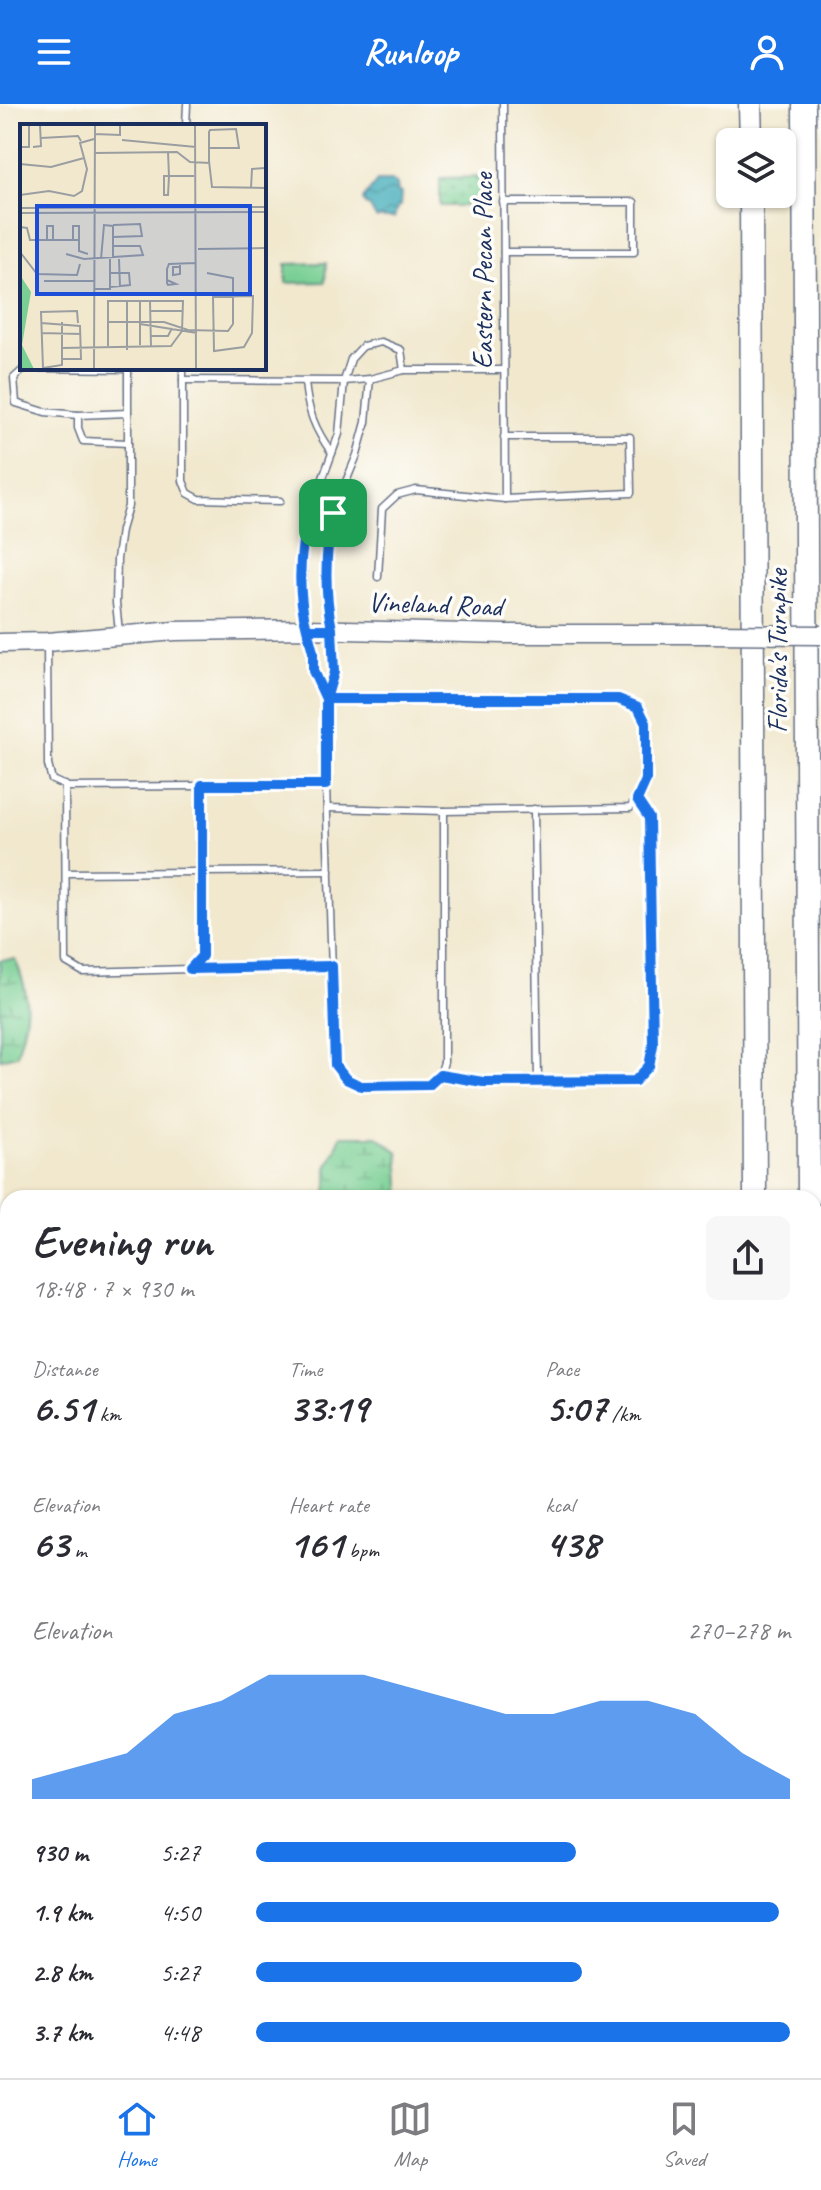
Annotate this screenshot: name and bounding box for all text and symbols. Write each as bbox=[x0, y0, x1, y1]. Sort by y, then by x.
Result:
text: Runloop bbox=[363, 29, 458, 75]
icon: menu bbox=[32, 30, 76, 74]
icon: person bbox=[745, 30, 789, 74]
inset map bbox=[20, 124, 266, 370]
map controls bbox=[716, 128, 796, 208]
button: layers bbox=[716, 128, 796, 208]
street label: Eastern Pecan Place bbox=[465, 171, 500, 369]
pin bbox=[299, 479, 367, 547]
icon: arrive bbox=[311, 491, 355, 535]
street label: Florida's Turnpike bbox=[760, 567, 795, 733]
street label: Vineland Road bbox=[367, 584, 507, 624]
text: Evening run bbox=[32, 1214, 212, 1269]
button: share bbox=[706, 1216, 790, 1300]
text: 18:48 · 7 × 930 m bbox=[32, 1272, 193, 1305]
text: Distance bbox=[32, 1355, 98, 1383]
text: Time bbox=[289, 1355, 322, 1383]
text: Pace bbox=[545, 1355, 579, 1383]
text: 6.51 bbox=[32, 1383, 94, 1433]
text: 33:19 bbox=[289, 1383, 368, 1433]
text: 5:07 bbox=[545, 1383, 606, 1433]
text: km bbox=[94, 1400, 121, 1428]
text: /km bbox=[606, 1400, 641, 1428]
text: Elevation bbox=[32, 1491, 100, 1519]
text: Heart rate bbox=[289, 1491, 369, 1519]
text: kcal bbox=[545, 1491, 574, 1519]
text: 63 bbox=[32, 1519, 69, 1569]
text: 161 bbox=[289, 1519, 344, 1569]
text: 438 bbox=[545, 1519, 599, 1569]
text: m bbox=[69, 1536, 87, 1564]
text: bpm bbox=[344, 1536, 379, 1564]
text: Elevation bbox=[32, 1614, 112, 1647]
text: 270–278 m bbox=[687, 1614, 790, 1647]
text: 930 m bbox=[32, 1836, 88, 1869]
text: 5:27 bbox=[160, 1836, 200, 1869]
text: 1.9 km bbox=[32, 1896, 92, 1929]
text: 4:50 bbox=[160, 1896, 200, 1929]
text: 2.8 km bbox=[32, 1956, 92, 1989]
text: 5:27 bbox=[160, 1956, 200, 1989]
text: 3.7 km bbox=[32, 2016, 92, 2049]
text: 4:48 bbox=[160, 2016, 200, 2049]
tab: Home bbox=[115, 2097, 159, 2173]
tab: Map bbox=[388, 2097, 432, 2173]
tab: Saved bbox=[662, 2097, 706, 2173]

